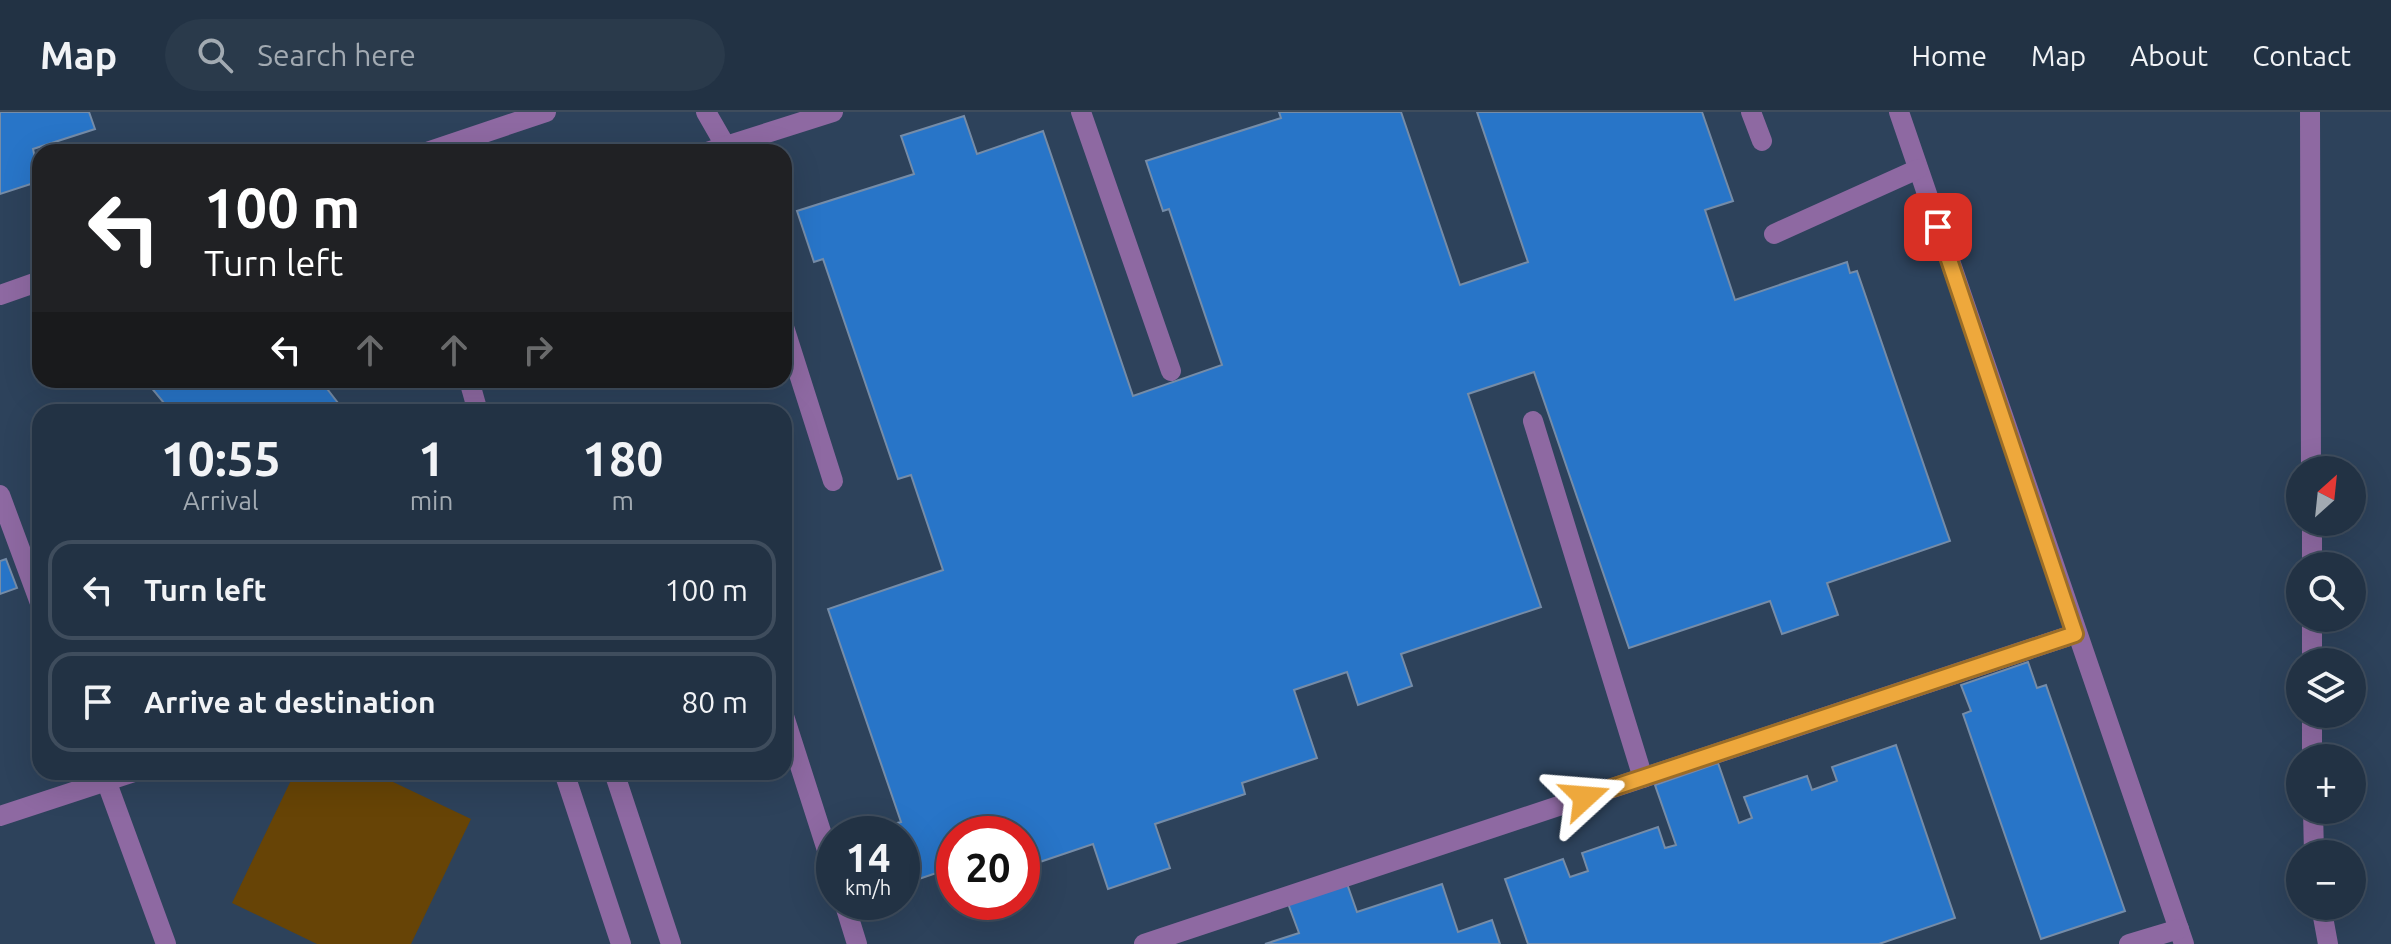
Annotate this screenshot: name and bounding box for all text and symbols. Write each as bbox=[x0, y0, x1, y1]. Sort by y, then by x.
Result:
search box bbox=[165, 19, 725, 91]
icon: search bbox=[193, 33, 237, 77]
text: Map bbox=[40, 34, 117, 76]
text: Search here bbox=[257, 38, 416, 72]
text: Home bbox=[1912, 40, 1987, 71]
text: Map bbox=[2031, 40, 2086, 71]
text: About bbox=[2130, 40, 2208, 71]
text: Contact bbox=[2252, 40, 2351, 71]
icon: left bbox=[72, 176, 176, 280]
text: 100 m bbox=[204, 176, 360, 239]
pin bbox=[1904, 193, 1972, 261]
icon: arrive bbox=[1916, 205, 1960, 249]
text: Turn left bbox=[204, 242, 343, 283]
icon: left bbox=[264, 328, 308, 372]
icon: ahead bbox=[348, 328, 392, 372]
icon: ahead bbox=[432, 328, 476, 372]
icon: right bbox=[516, 328, 560, 372]
text: 10:55 bbox=[161, 431, 281, 485]
text: 1 bbox=[418, 431, 445, 485]
text: 180 bbox=[582, 431, 663, 485]
north arrow bbox=[2286, 456, 2366, 536]
map controls bbox=[2286, 456, 2366, 920]
text: Arrival bbox=[183, 486, 259, 515]
text: min bbox=[410, 486, 453, 515]
text: m bbox=[611, 486, 634, 515]
button: search bbox=[2286, 552, 2366, 632]
icon: left bbox=[76, 568, 120, 612]
text: Turn left bbox=[144, 573, 266, 607]
text: 100 m bbox=[664, 573, 748, 607]
button: layers bbox=[2286, 648, 2366, 728]
icon: arrive bbox=[76, 680, 120, 724]
text: Arrive at destination bbox=[144, 685, 436, 719]
text: 80 m bbox=[681, 685, 748, 719]
button: + bbox=[2286, 744, 2366, 824]
position arrow bbox=[1543, 755, 1627, 839]
speed limit sign: 20 bbox=[936, 816, 1040, 920]
text: 14 bbox=[845, 835, 891, 880]
button: − bbox=[2286, 840, 2366, 920]
text: km/h bbox=[845, 876, 891, 899]

